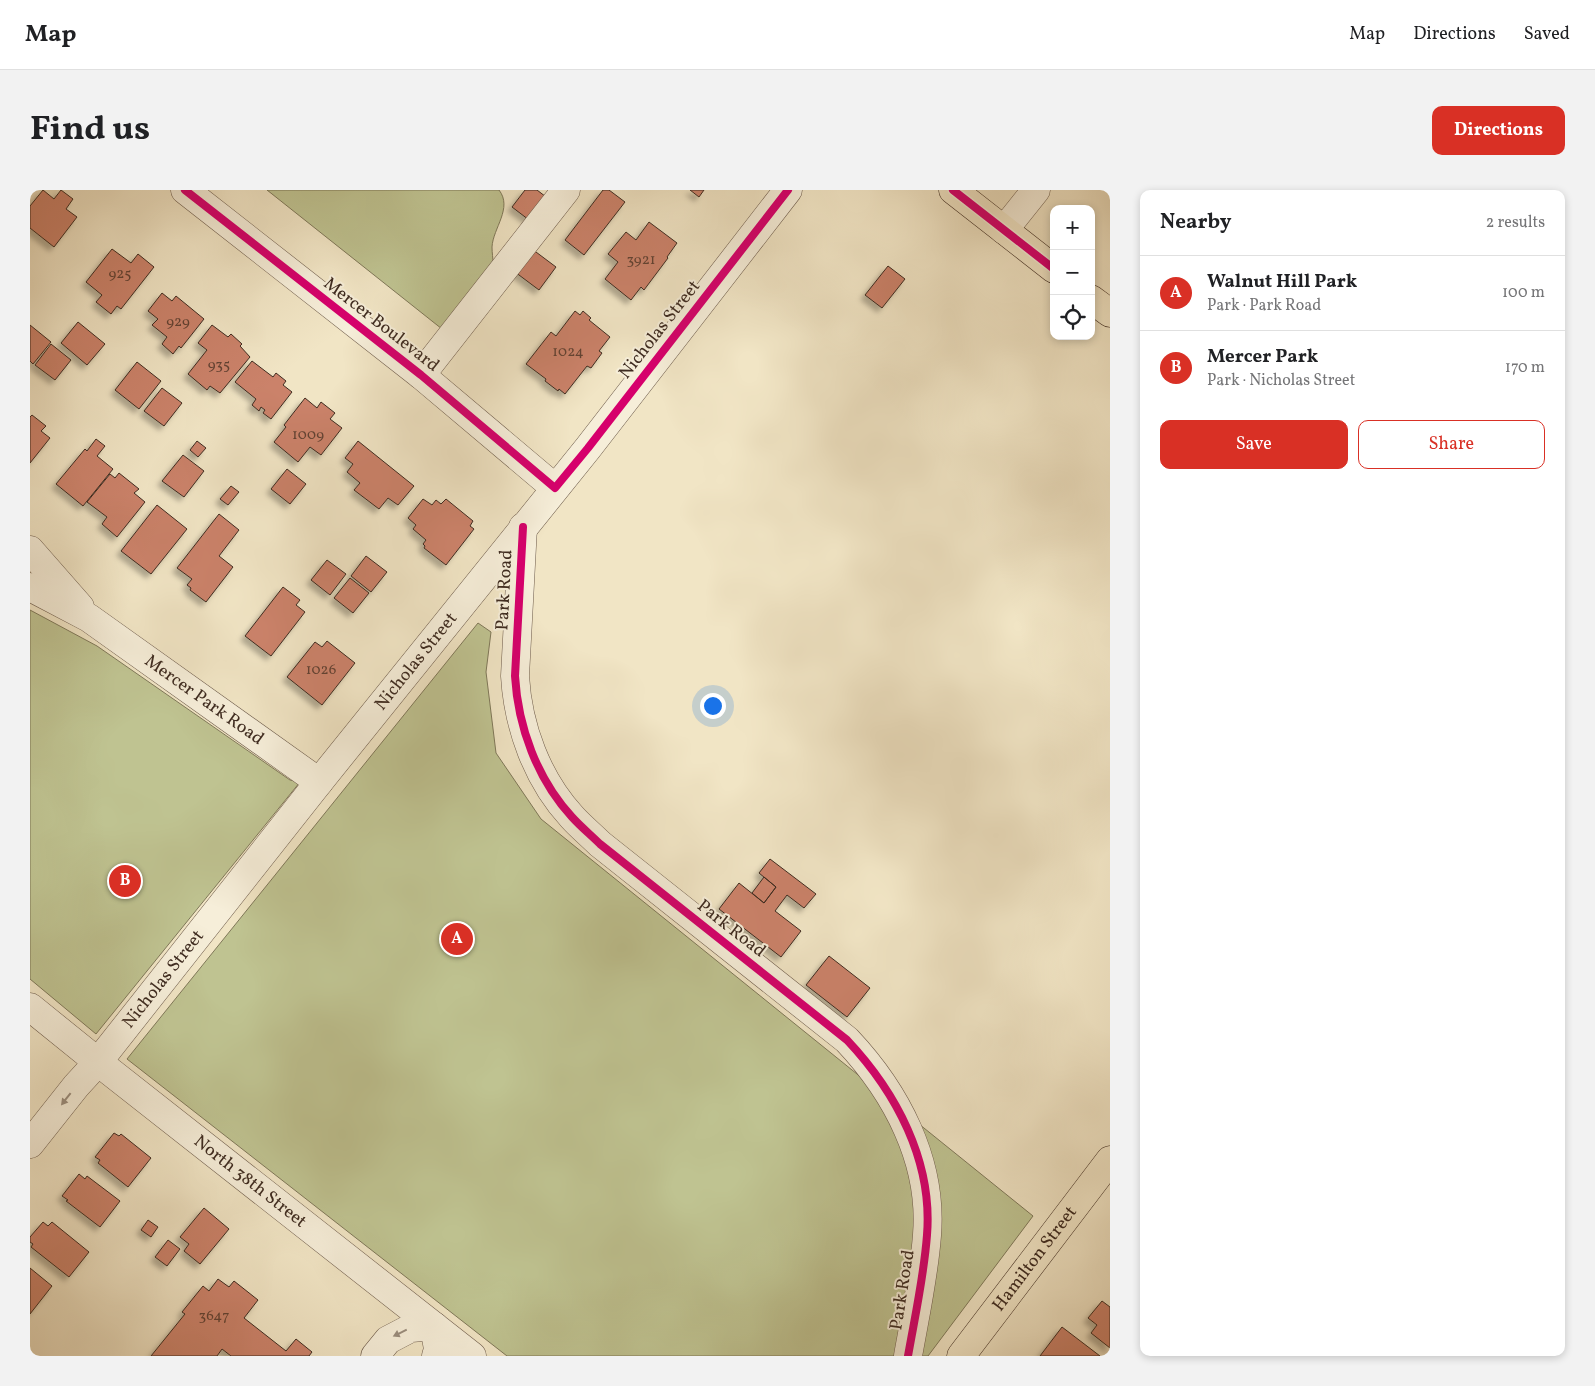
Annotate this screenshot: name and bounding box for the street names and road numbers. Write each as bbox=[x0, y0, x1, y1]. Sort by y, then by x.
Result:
street label: Mercer Boulevard bbox=[318, 272, 444, 378]
street label: Nicholas Street bbox=[613, 275, 707, 385]
street label: Park Road bbox=[490, 549, 520, 631]
street label: Nicholas Street bbox=[369, 607, 463, 716]
street label: Mercer Park Road bbox=[139, 649, 269, 751]
street label: Park Road bbox=[691, 894, 771, 964]
street label: Nicholas Street bbox=[116, 925, 210, 1034]
street label: North 38th Street bbox=[188, 1129, 312, 1234]
street label: Hamilton Street bbox=[987, 1201, 1083, 1317]
street label: Park Road bbox=[884, 1248, 922, 1332]

